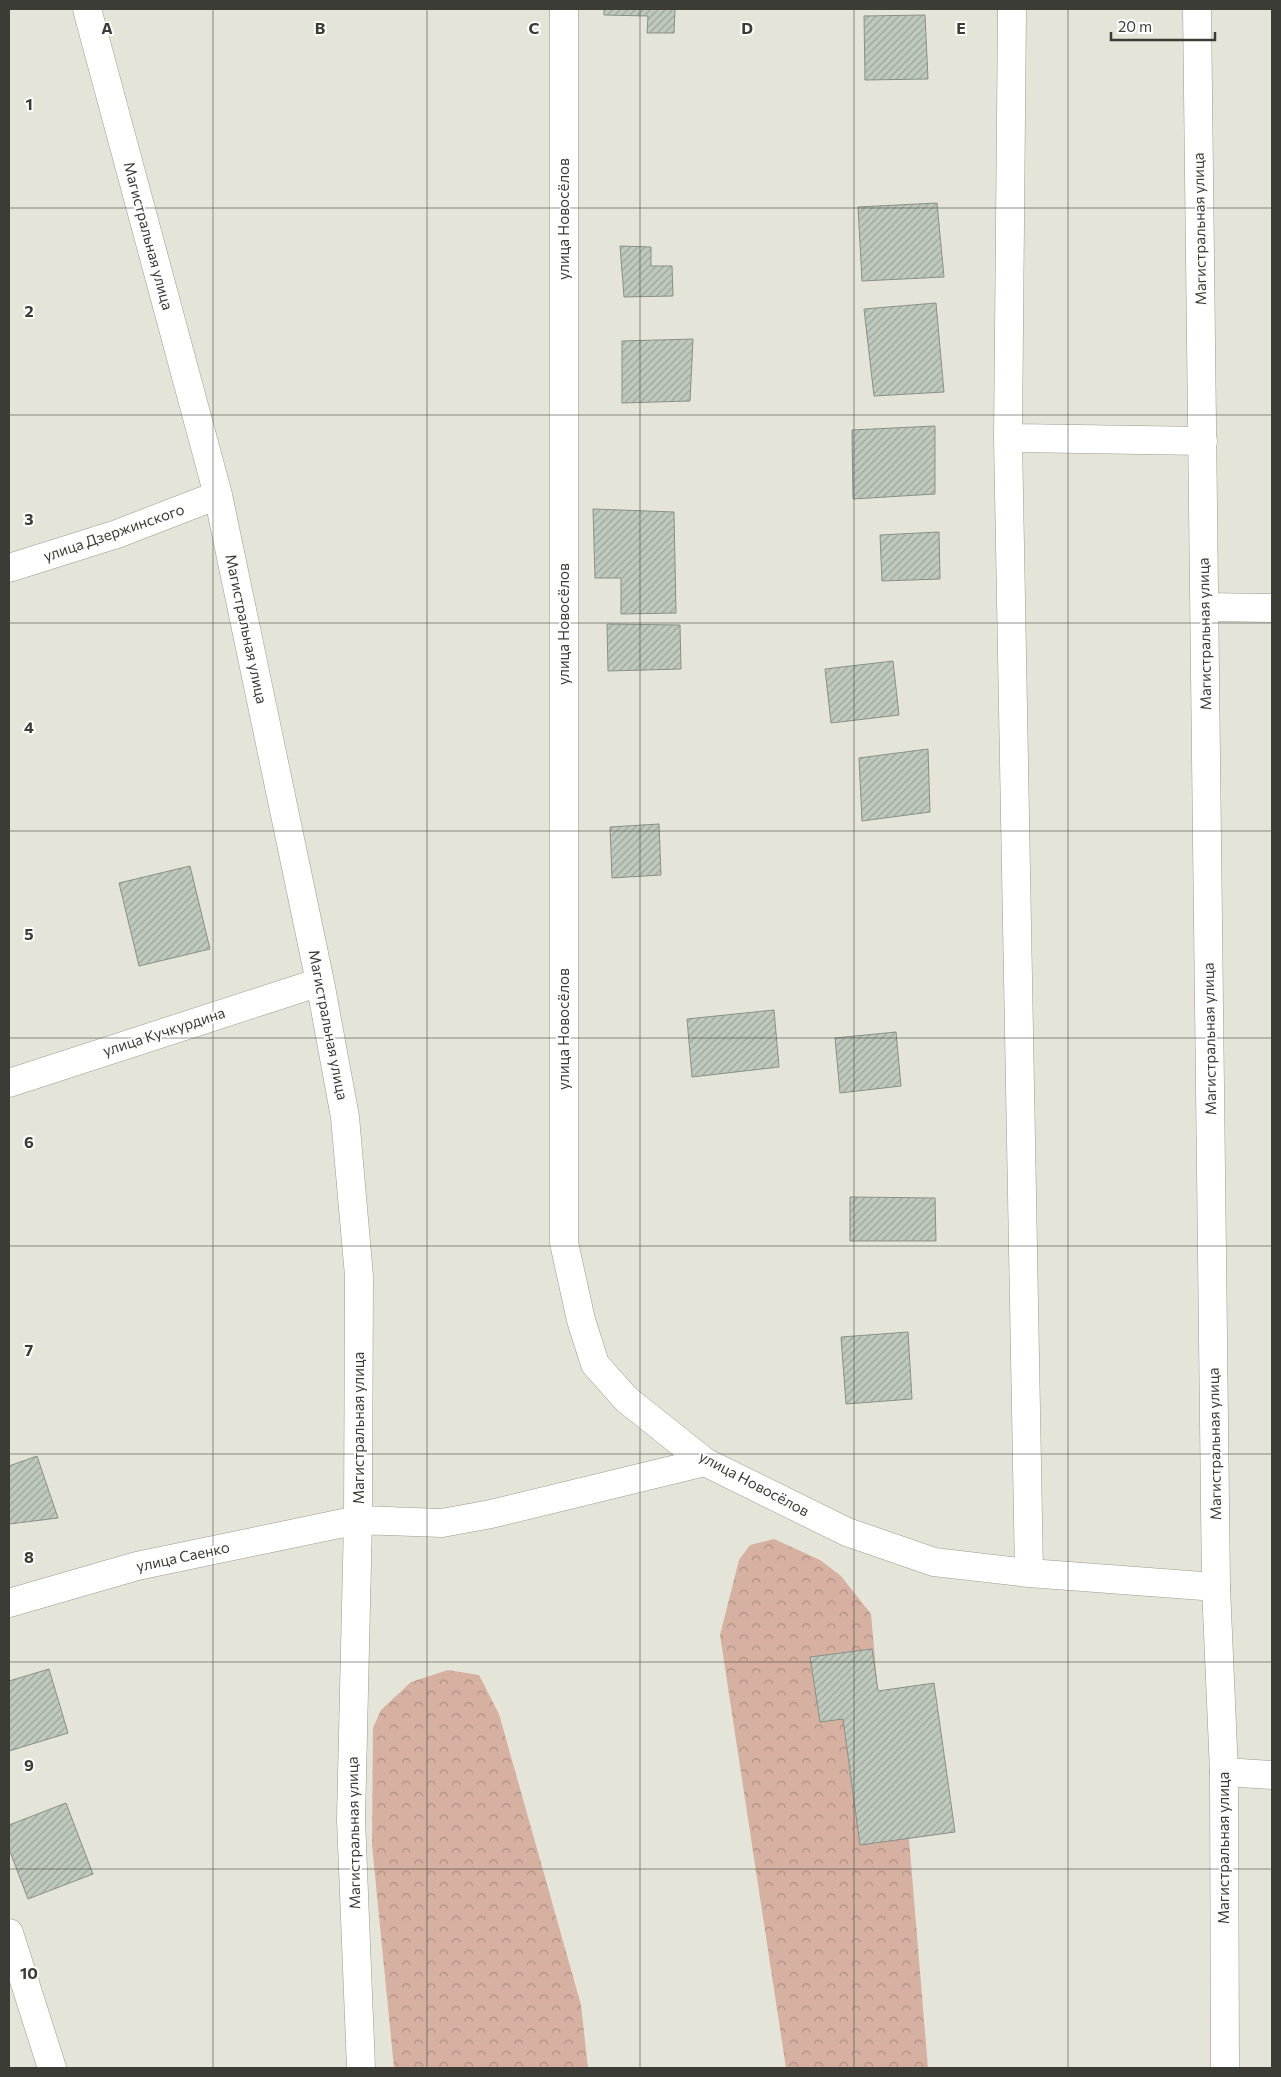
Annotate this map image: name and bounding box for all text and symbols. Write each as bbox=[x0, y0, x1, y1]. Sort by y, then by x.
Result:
scale bar bbox=[1111, 10, 1215, 42]
text: 20 m bbox=[1118, 17, 1152, 35]
text: A bbox=[101, 18, 113, 37]
text: B bbox=[315, 18, 326, 37]
text: C bbox=[529, 18, 540, 37]
text: D bbox=[741, 18, 753, 37]
text: E bbox=[956, 18, 966, 37]
text: 1 bbox=[25, 94, 33, 113]
street label: Магистральная улица bbox=[1189, 153, 1209, 305]
street label: улица Новосёлов bbox=[554, 158, 572, 280]
street label: Магистральная улица bbox=[121, 160, 177, 312]
text: 2 bbox=[24, 301, 34, 320]
street label: улица Дзержинского bbox=[41, 499, 187, 565]
text: 3 bbox=[24, 509, 34, 528]
street label: Магистральная улица bbox=[222, 552, 272, 705]
street label: Магистральная улица bbox=[1194, 558, 1214, 710]
street label: улица Новосёлов bbox=[554, 563, 572, 685]
text: 4 bbox=[24, 717, 34, 736]
text: 5 bbox=[24, 924, 34, 943]
street label: Магистральная улица bbox=[306, 948, 352, 1101]
street label: Магистральная улица bbox=[1199, 963, 1219, 1115]
street label: улица Новосёлов bbox=[554, 968, 572, 1090]
street label: улица Кучкурдина bbox=[100, 1003, 227, 1059]
text: 6 bbox=[24, 1132, 34, 1151]
text: 7 bbox=[25, 1340, 34, 1359]
street label: Магистральная улица bbox=[349, 1352, 367, 1504]
street label: Магистральная улица bbox=[1204, 1368, 1224, 1520]
street label: улица Новосёлов bbox=[696, 1447, 813, 1520]
street label: улица Саенко bbox=[134, 1537, 231, 1575]
text: 8 bbox=[24, 1547, 34, 1566]
text: 9 bbox=[24, 1755, 34, 1774]
street label: Магистральная улица bbox=[343, 1757, 363, 1909]
street label: Магистральная улица bbox=[1214, 1772, 1232, 1924]
text: 10 bbox=[20, 1963, 38, 1982]

